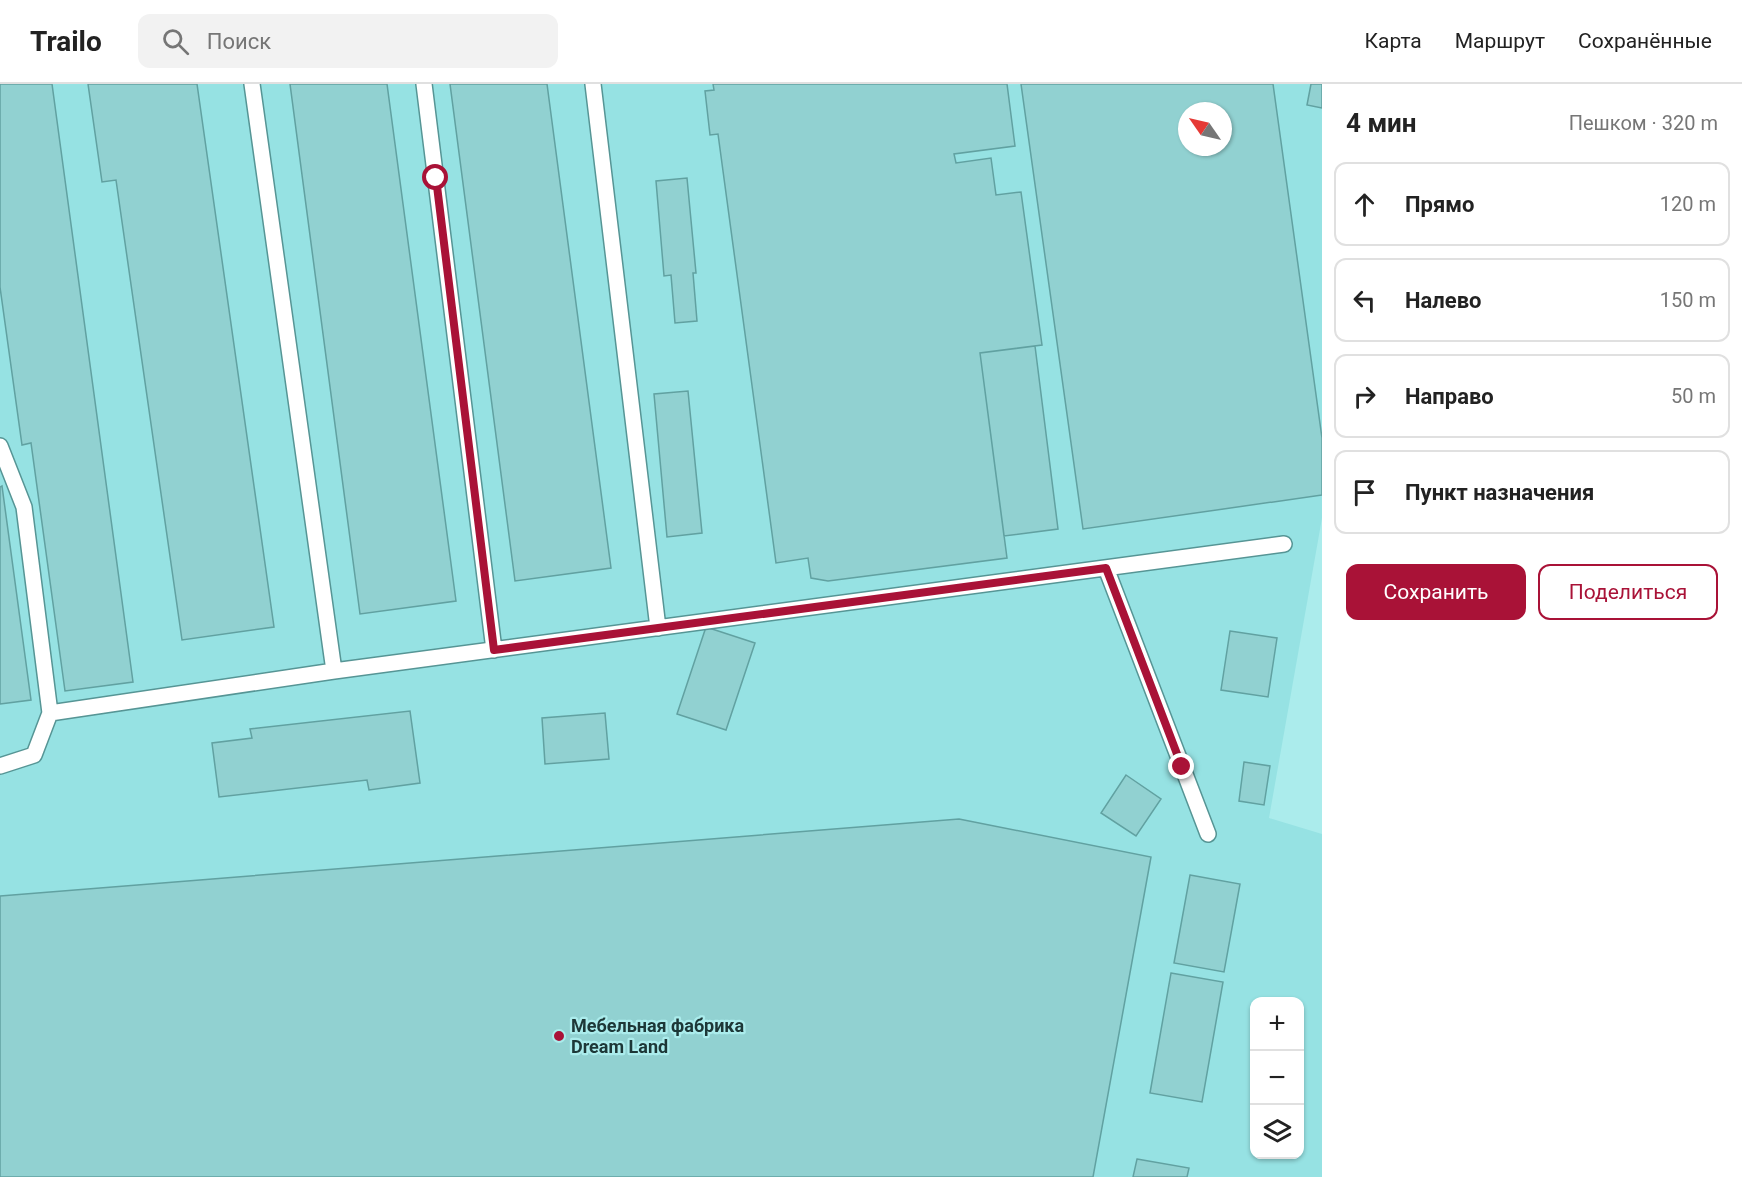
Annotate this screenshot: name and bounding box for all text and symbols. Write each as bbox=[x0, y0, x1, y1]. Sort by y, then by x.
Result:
search box bbox=[138, 14, 558, 68]
text: Trailo bbox=[30, 25, 102, 58]
icon: search bbox=[159, 25, 192, 58]
text: Поиск bbox=[207, 29, 271, 54]
text: Карта bbox=[1365, 29, 1422, 53]
text: Маршрут bbox=[1455, 29, 1545, 53]
text: Сохранённые bbox=[1578, 29, 1712, 53]
north arrow bbox=[1178, 102, 1232, 156]
text: 4 мин bbox=[1346, 108, 1417, 138]
text: Пешком · 320 m bbox=[1569, 111, 1718, 135]
route start bbox=[422, 164, 448, 190]
icon: ahead bbox=[1348, 188, 1381, 221]
text: Прямо bbox=[1405, 192, 1474, 217]
text: 120 m bbox=[1660, 192, 1716, 216]
icon: left bbox=[1348, 284, 1381, 317]
text: Налево bbox=[1405, 288, 1482, 313]
text: 150 m bbox=[1660, 288, 1716, 312]
icon: right bbox=[1348, 380, 1381, 413]
text: Направо bbox=[1405, 384, 1494, 409]
text: 50 m bbox=[1671, 384, 1716, 408]
icon: arrive bbox=[1348, 476, 1381, 509]
text: Пункт назначения bbox=[1405, 480, 1594, 505]
button: Сохранить bbox=[1346, 564, 1526, 620]
button: Поделиться bbox=[1538, 564, 1718, 620]
route end bbox=[1168, 753, 1194, 779]
map controls bbox=[1250, 997, 1304, 1159]
button: + bbox=[1250, 997, 1304, 1051]
place label: Мебельная фабрика Dream Land bbox=[571, 1015, 744, 1057]
marker: Мебельная фабрика Dream Land bbox=[552, 1029, 566, 1043]
button: − bbox=[1250, 1051, 1304, 1105]
button: layers bbox=[1250, 1105, 1304, 1159]

